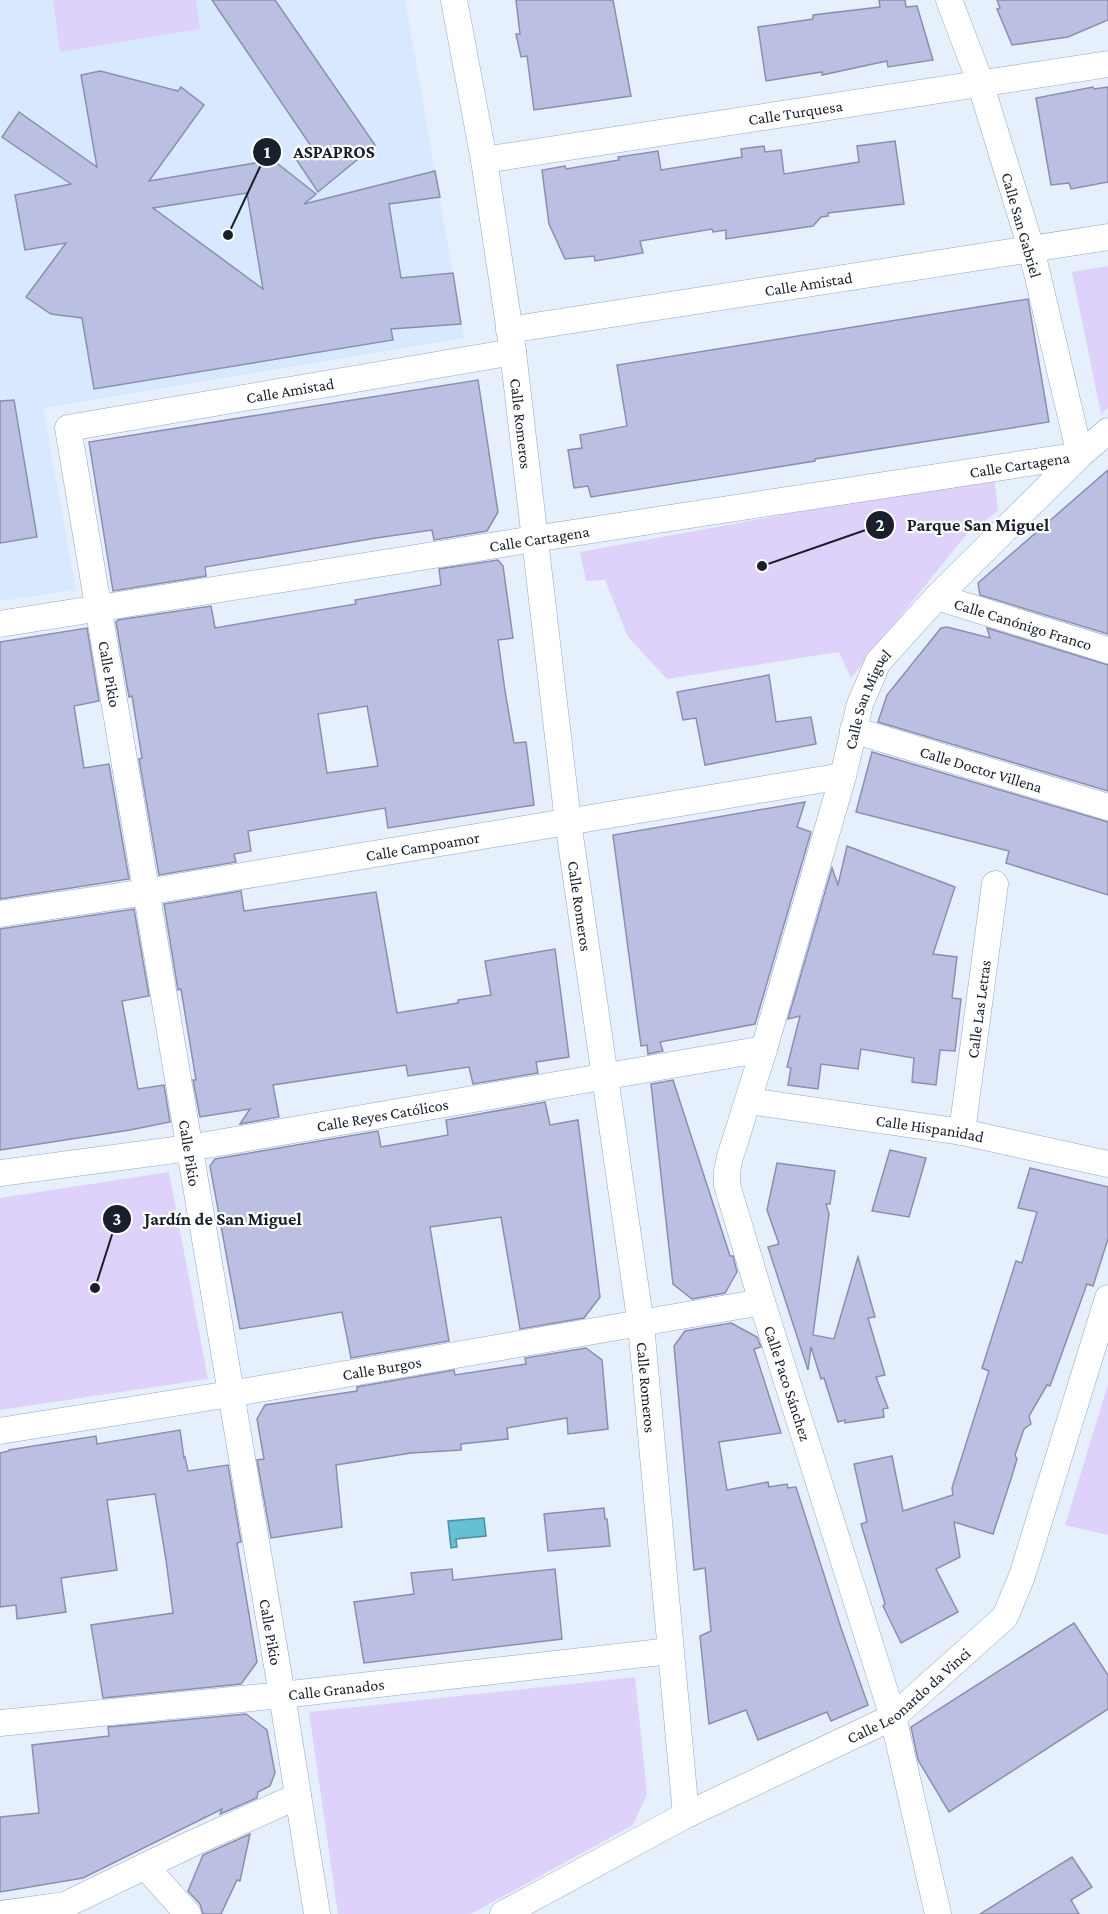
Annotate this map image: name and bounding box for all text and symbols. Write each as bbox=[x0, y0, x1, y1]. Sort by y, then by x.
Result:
street label: Calle Turquesa bbox=[747, 97, 844, 128]
callout: ASPAPROS bbox=[252, 134, 387, 170]
text: 1 bbox=[264, 142, 271, 162]
text: ASPAPROS bbox=[292, 142, 375, 162]
street label: Calle San Gabriel bbox=[998, 171, 1045, 280]
street label: Calle Amistad bbox=[763, 269, 854, 299]
street label: Calle Amistad bbox=[245, 375, 336, 406]
street label: Calle Romeros bbox=[507, 377, 535, 470]
street label: Calle Cartagena bbox=[968, 449, 1071, 481]
callout: Parque San Miguel bbox=[865, 507, 1062, 543]
text: 2 bbox=[875, 515, 885, 535]
text: Parque San Miguel bbox=[907, 515, 1049, 535]
street label: Calle Cartagena bbox=[488, 523, 591, 555]
street label: Calle Canónigo Franco bbox=[952, 595, 1094, 654]
street label: Calle Pikio bbox=[95, 640, 124, 709]
street label: Calle San Miguel bbox=[842, 646, 894, 751]
street label: Calle Doctor Villena bbox=[918, 743, 1045, 796]
street label: Calle Campoamor bbox=[364, 829, 481, 864]
street label: Calle Romeros bbox=[565, 860, 595, 952]
street label: Calle Las Letras bbox=[964, 959, 994, 1059]
street label: Calle Reyes Católicos bbox=[315, 1095, 450, 1135]
street label: Calle Hispanidad bbox=[875, 1112, 986, 1146]
street label: Calle Pikio bbox=[176, 1119, 203, 1188]
callout: Jardín de San Miguel bbox=[102, 1201, 314, 1237]
text: 3 bbox=[113, 1209, 121, 1229]
text: Jardín de San Miguel bbox=[142, 1209, 302, 1229]
street label: Calle Paco Sánchez bbox=[761, 1323, 814, 1443]
street label: Calle Romeros bbox=[634, 1341, 659, 1434]
street label: Calle Burgos bbox=[341, 1353, 423, 1383]
street label: Calle Pikio bbox=[256, 1598, 285, 1667]
street label: Calle Leonardo da Vinci bbox=[844, 1644, 974, 1747]
street label: Calle Granados bbox=[287, 1675, 385, 1703]

